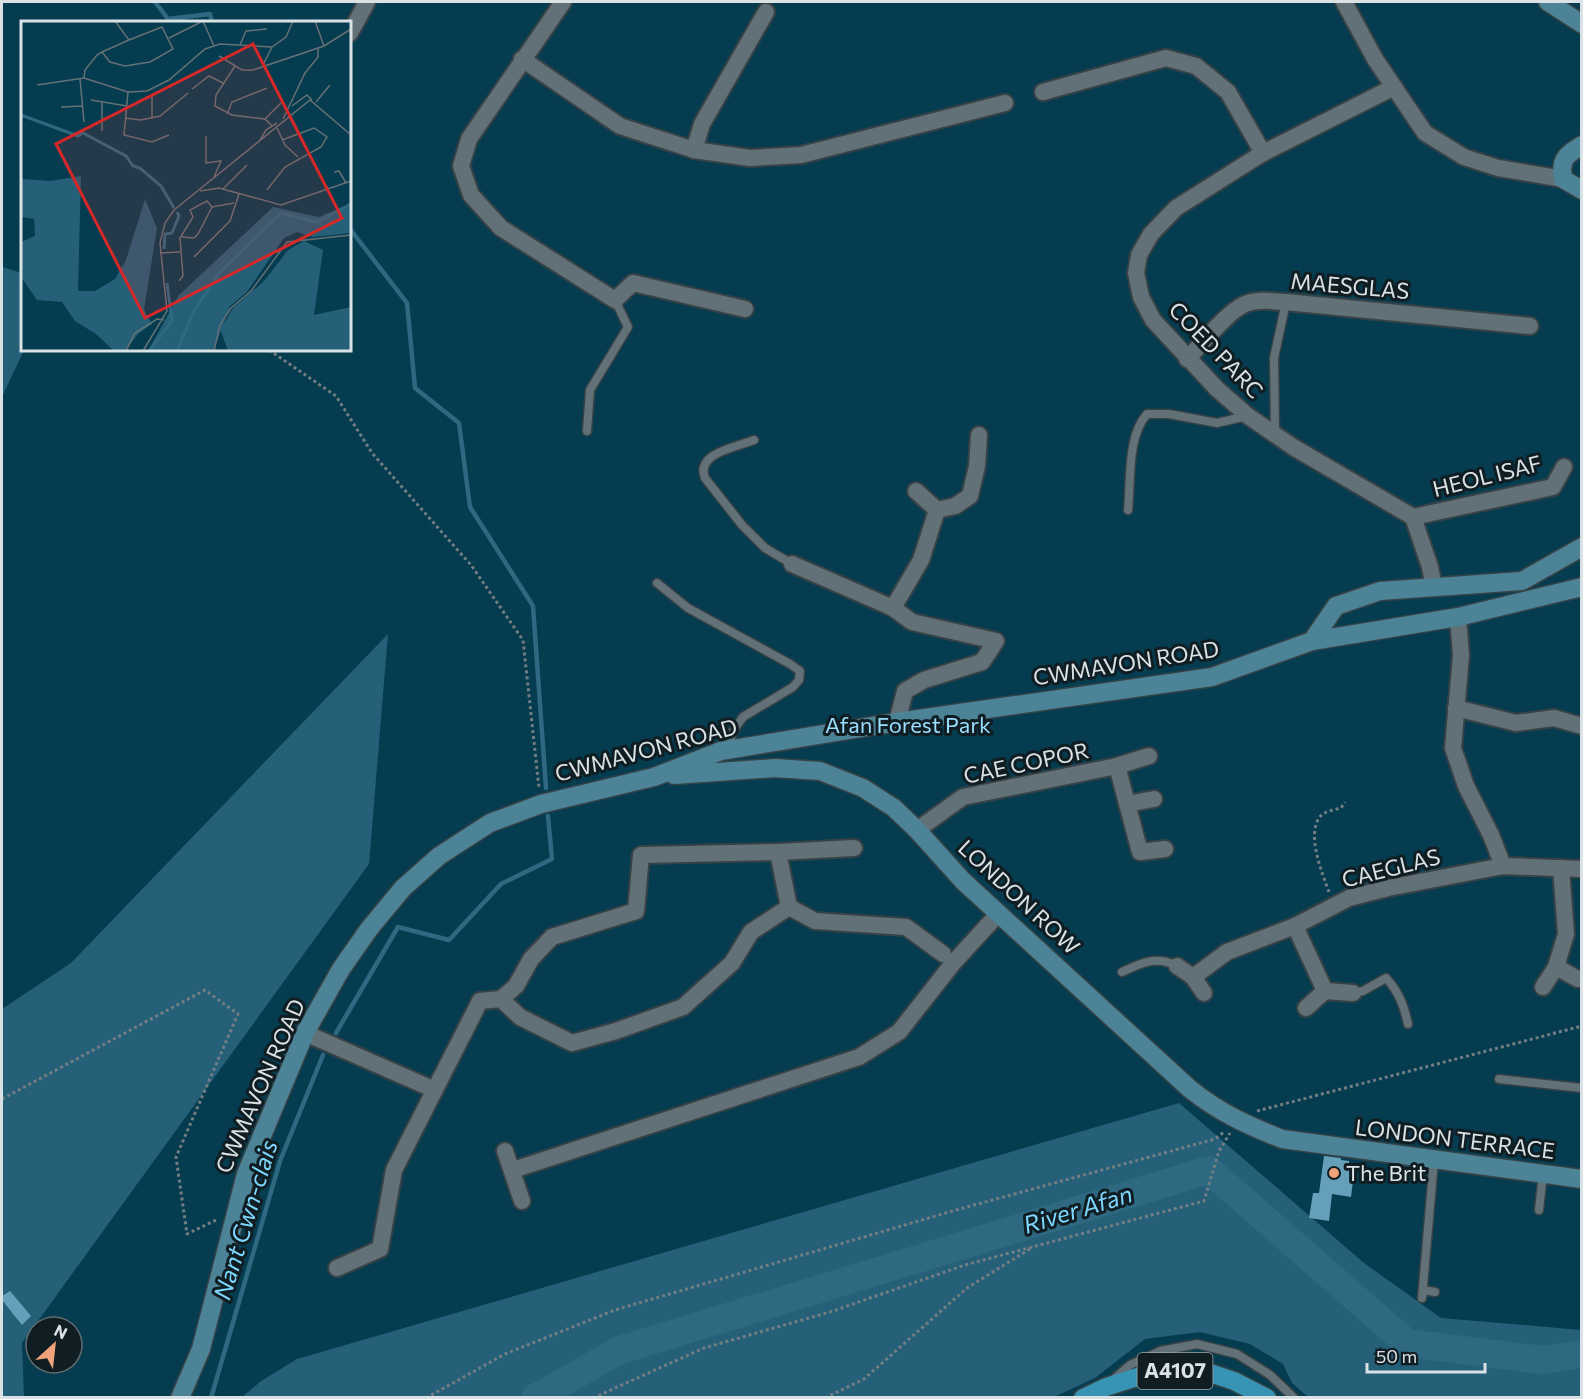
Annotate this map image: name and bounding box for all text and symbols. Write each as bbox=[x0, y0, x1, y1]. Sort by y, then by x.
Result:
inset map bbox=[21, 21, 351, 351]
street label: MAESGLAS bbox=[1290, 267, 1411, 304]
street label: COED PARC bbox=[1164, 296, 1269, 404]
street label: HEOL ISAF bbox=[1430, 449, 1544, 502]
street label: CWMAVON ROAD bbox=[1031, 634, 1221, 691]
park label: Afan Forest Park bbox=[825, 711, 991, 738]
street label: CWMAVON ROAD bbox=[552, 712, 740, 787]
street label: CAE COPOR bbox=[961, 736, 1091, 789]
street label: LONDON ROW bbox=[953, 834, 1086, 960]
street label: CAEGLAS bbox=[1339, 842, 1443, 893]
street label: CWMAVON ROAD bbox=[209, 995, 310, 1177]
street label: LONDON TERRACE bbox=[1354, 1113, 1556, 1164]
water label: Nant Cwn-clais bbox=[207, 1136, 283, 1303]
place label: The Brit bbox=[1346, 1159, 1426, 1186]
marker: The Brit bbox=[1327, 1166, 1341, 1180]
water label: River Afan bbox=[1019, 1178, 1136, 1239]
north arrow bbox=[24, 1315, 84, 1375]
text: N bbox=[51, 1320, 71, 1342]
scale bar bbox=[1367, 1336, 1486, 1374]
text: 50 m bbox=[1376, 1345, 1417, 1367]
road number: A4107 bbox=[1138, 1353, 1212, 1389]

